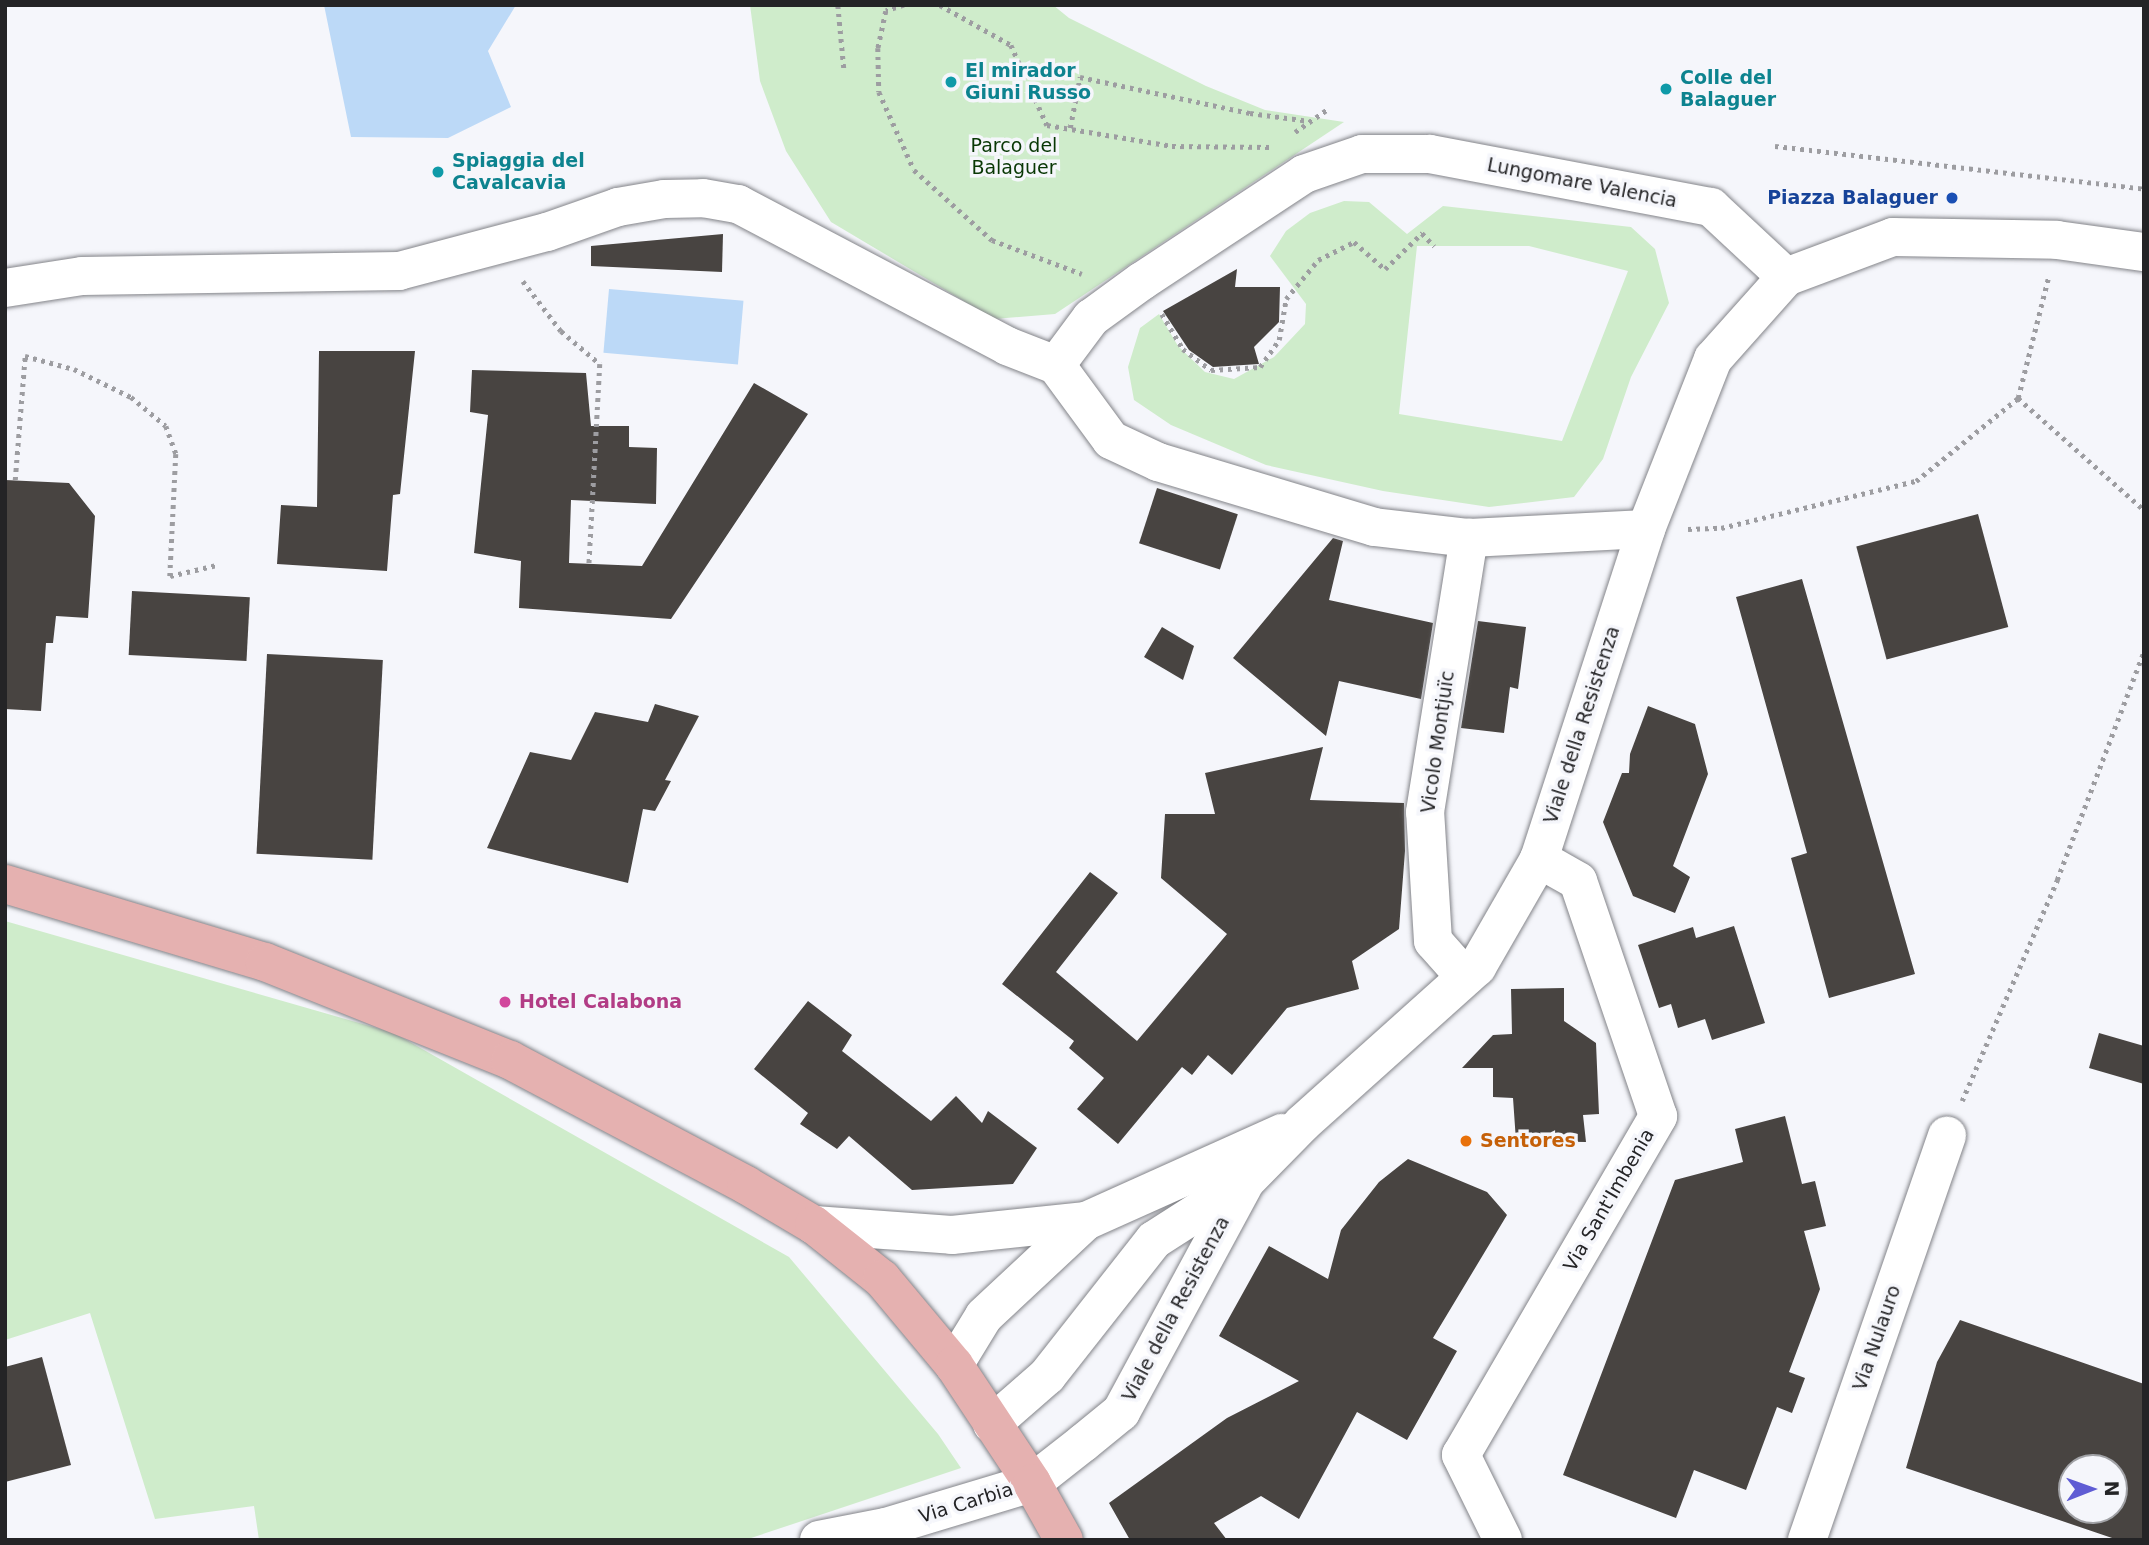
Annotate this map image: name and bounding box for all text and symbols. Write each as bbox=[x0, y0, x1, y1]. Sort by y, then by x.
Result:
place label: El mirador Giuni Russo bbox=[965, 60, 1091, 104]
place label: Colle del Balaguer bbox=[1680, 67, 1776, 111]
marker: El mirador Giuni Russo bbox=[943, 74, 959, 90]
marker: Colle del Balaguer bbox=[1658, 81, 1674, 97]
park label: Parco del Balaguer bbox=[971, 135, 1057, 179]
place label: Spiaggia del Cavalcavia bbox=[452, 150, 585, 194]
street label: Lungomare Valencia bbox=[1485, 153, 1679, 213]
marker: Spiaggia del Cavalcavia bbox=[430, 164, 446, 180]
place label: Piazza Balaguer bbox=[1767, 187, 1938, 209]
marker: Piazza Balaguer bbox=[1944, 190, 1960, 206]
street label: Viale della Resistenza bbox=[1539, 623, 1625, 827]
street label: Vicolo Montjuïc bbox=[1417, 669, 1459, 815]
place label: Hotel Calabona bbox=[519, 991, 682, 1013]
marker: Hotel Calabona bbox=[497, 994, 513, 1010]
street label: Via Sant'Imbenia bbox=[1559, 1125, 1659, 1275]
place label: Sentores bbox=[1480, 1130, 1576, 1152]
marker: Sentores bbox=[1458, 1133, 1474, 1149]
street label: Viale della Resistenza bbox=[1117, 1213, 1235, 1405]
street label: Via Nulauro bbox=[1848, 1282, 1906, 1394]
north arrow bbox=[2058, 1454, 2128, 1524]
street label: Via Carbia bbox=[916, 1478, 1016, 1528]
text: N bbox=[2101, 1481, 2123, 1497]

